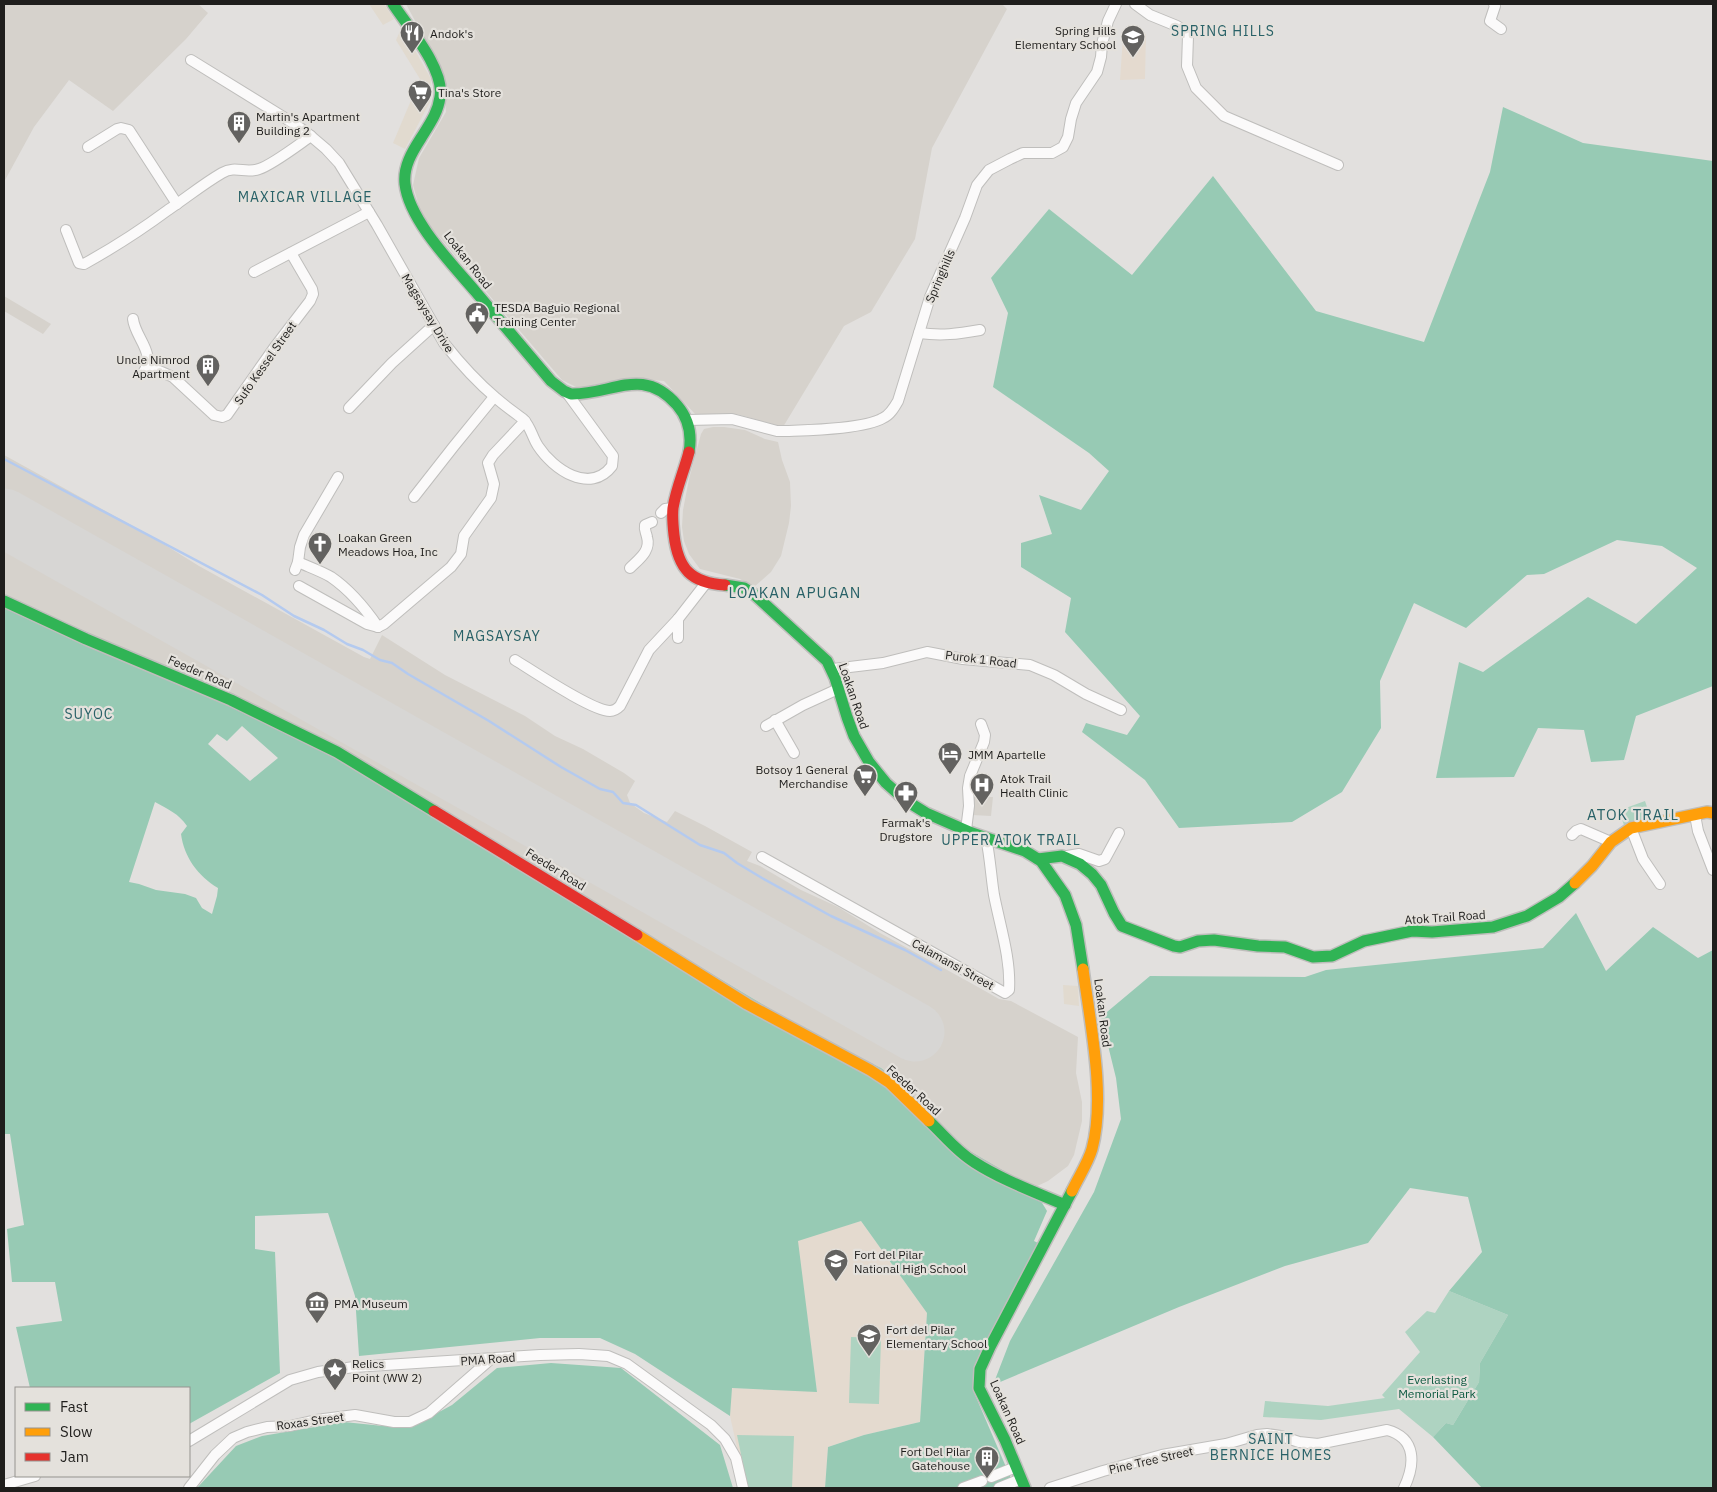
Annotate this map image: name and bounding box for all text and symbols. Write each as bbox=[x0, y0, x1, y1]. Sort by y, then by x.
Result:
restaurant icon: Andok's bbox=[399, 20, 425, 54]
district label: SPRING HILLS bbox=[1171, 22, 1275, 40]
place label: Spring Hills Elementary School bbox=[1015, 23, 1116, 52]
school or university icon: Spring Hills Elementary School bbox=[1120, 24, 1146, 58]
place label: Andok's bbox=[430, 26, 473, 41]
supermarket icon: Tina's Store bbox=[407, 79, 433, 113]
place label: Tina's Store bbox=[438, 85, 502, 100]
place label: Martin's Apartment Building 2 bbox=[256, 109, 360, 138]
building icon: Martin's Apartment Building 2 bbox=[226, 110, 252, 144]
district label: MAXICAR VILLAGE bbox=[238, 188, 372, 206]
street label: Loakan Road bbox=[441, 228, 495, 292]
street label: Springhills bbox=[922, 247, 958, 305]
street label: Magsaysay Drive bbox=[399, 271, 458, 356]
place label: TESDA Baguio Regional Training Center bbox=[494, 300, 620, 329]
public building icon: TESDA Baguio Regional Training Center bbox=[464, 301, 490, 335]
street label: Sufo Kessel Street bbox=[231, 318, 299, 408]
place label: Uncle Nimrod Apartment bbox=[116, 352, 190, 381]
building icon: Uncle Nimrod Apartment bbox=[195, 353, 221, 387]
place label: Loakan Green Meadows Hoa, Inc bbox=[338, 530, 438, 559]
church icon: Loakan Green Meadows Hoa, Inc bbox=[307, 531, 333, 565]
district label: LOAKAN APUGAN bbox=[729, 583, 861, 602]
district label: MAGSAYSAY bbox=[453, 627, 541, 645]
street label: Purok 1 Road bbox=[944, 647, 1018, 671]
street label: Feeder Road bbox=[166, 652, 234, 692]
street label: Loakan Road bbox=[836, 661, 872, 731]
district label: SUYOC bbox=[64, 705, 114, 723]
hotel icon: JMM Apartelle bbox=[937, 741, 963, 775]
place label: JMM Apartelle bbox=[968, 747, 1046, 762]
place label: Botsoy 1 General Merchandise bbox=[756, 762, 848, 791]
supermarket icon: Botsoy 1 General Merchandise bbox=[852, 763, 878, 797]
place label: Atok Trail Health Clinic bbox=[1000, 771, 1068, 800]
hospital icon: Atok Trail Health Clinic bbox=[969, 772, 995, 806]
pharmacy icon: Farmak's Drugstore bbox=[893, 780, 919, 814]
district label: ATOK TRAIL bbox=[1587, 805, 1679, 824]
place label: Farmak's Drugstore bbox=[879, 815, 933, 844]
district label: UPPER ATOK TRAIL bbox=[941, 831, 1081, 849]
street label: Feeder Road bbox=[523, 845, 589, 893]
street label: Atok Trail Road bbox=[1404, 907, 1486, 927]
street label: Calamansi Street bbox=[909, 935, 997, 993]
street label: Loakan Road bbox=[1091, 978, 1115, 1048]
street label: Feeder Road bbox=[884, 1062, 944, 1118]
place label: Fort del Pilar National High School bbox=[854, 1247, 966, 1276]
school or university icon: Fort del Pilar National High School bbox=[823, 1248, 849, 1282]
museum icon: PMA Museum bbox=[304, 1290, 330, 1324]
place label: PMA Museum bbox=[334, 1296, 408, 1311]
place label: Fort del Pilar Elementary School bbox=[886, 1322, 987, 1351]
school or university icon: Fort del Pilar Elementary School bbox=[856, 1323, 882, 1357]
street label: PMA Road bbox=[460, 1350, 516, 1368]
place label: Relics Point (WW 2) bbox=[352, 1356, 422, 1385]
place icon: Relics Point (WW 2) bbox=[322, 1357, 348, 1391]
park label: Everlasting Memorial Park bbox=[1398, 1372, 1477, 1401]
street label: Loakan Road bbox=[987, 1377, 1029, 1447]
legend bbox=[15, 1387, 190, 1477]
text: Fast bbox=[60, 1397, 88, 1416]
street label: Roxas Street bbox=[275, 1409, 345, 1433]
text: Slow bbox=[60, 1422, 93, 1441]
district label: SAINT BERNICE HOMES bbox=[1210, 1430, 1332, 1464]
street label: Pine Tree Street bbox=[1107, 1443, 1195, 1477]
place label: Fort Del Pilar Gatehouse bbox=[900, 1444, 971, 1473]
building icon: Fort Del Pilar Gatehouse bbox=[974, 1445, 1000, 1479]
text: Jam bbox=[60, 1447, 89, 1466]

